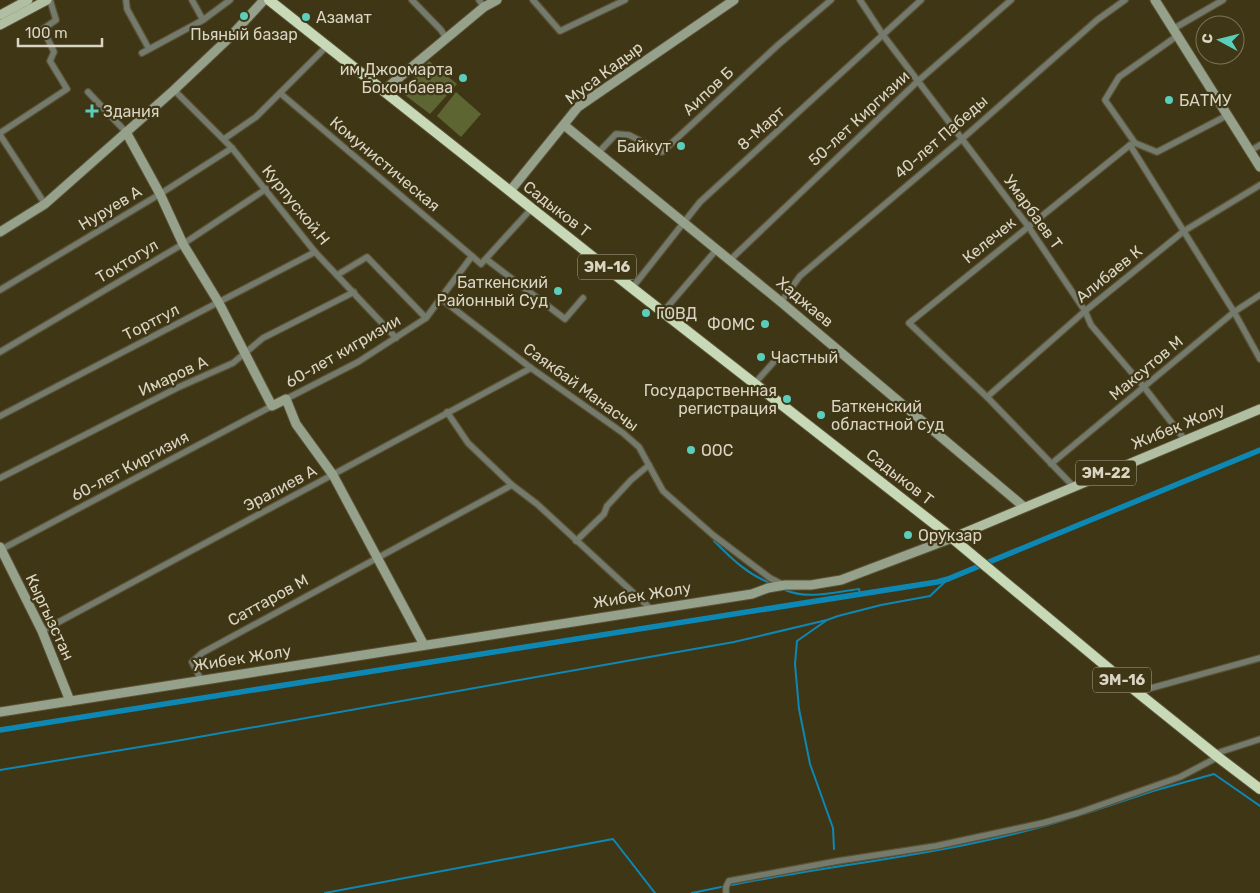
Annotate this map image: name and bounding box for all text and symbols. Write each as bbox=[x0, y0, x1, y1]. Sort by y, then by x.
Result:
place label: Азамат bbox=[316, 8, 372, 27]
marker: Пьяный базар bbox=[238, 10, 250, 22]
marker: Азамат bbox=[300, 11, 312, 23]
scale bar bbox=[18, 15, 101, 47]
north arrow bbox=[1195, 15, 1245, 65]
text: 100 m bbox=[25, 24, 67, 42]
place label: Пьяный базар bbox=[190, 25, 298, 44]
text: С bbox=[1199, 32, 1217, 44]
street label: Муса Кадыр bbox=[561, 38, 647, 108]
place label: им Джоомарта Боконбаева bbox=[340, 60, 453, 97]
street label: Аипов Б bbox=[679, 63, 737, 119]
street label: 50-лет Киргизии bbox=[805, 66, 913, 170]
marker: им Джоомарта Боконбаева bbox=[457, 72, 469, 84]
street label: 40-лет Пабеды bbox=[891, 91, 991, 183]
place label: БАТМУ bbox=[1179, 91, 1232, 110]
marker: БАТМУ bbox=[1163, 94, 1175, 106]
place label: Здания bbox=[103, 102, 160, 121]
street label: 8-Март bbox=[733, 102, 789, 154]
marker: Здания bbox=[85, 104, 99, 118]
street label: Комунистическая bbox=[326, 112, 444, 216]
place label: Байкут bbox=[617, 137, 671, 156]
marker: Байкут bbox=[675, 140, 687, 152]
street label: Курпуской.Н bbox=[258, 161, 334, 249]
street label: Умарбаев Т bbox=[1000, 171, 1066, 253]
street label: Садыков Т bbox=[520, 177, 594, 241]
street label: Нуруев А bbox=[75, 182, 145, 234]
street label: Келечек bbox=[958, 212, 1020, 267]
street label: Токтогул bbox=[93, 235, 161, 287]
street label: Алибаев К bbox=[1072, 241, 1146, 307]
road number: ЭМ-16 bbox=[578, 254, 636, 280]
place label: Баткенский Районный Суд bbox=[436, 273, 548, 310]
street label: Хаджаев bbox=[773, 273, 837, 331]
marker: Баткенский Районный Суд bbox=[552, 285, 564, 297]
street label: Тортгул bbox=[120, 300, 182, 344]
place label: ГОВД bbox=[656, 304, 697, 323]
marker: ГОВД bbox=[640, 307, 652, 319]
street label: 60-лет кигризии bbox=[282, 310, 404, 392]
place label: ФОМС bbox=[707, 315, 755, 334]
marker: ФОМС bbox=[759, 318, 771, 330]
street label: Максутов М bbox=[1105, 332, 1187, 404]
street label: Саякбай Манасчы bbox=[520, 339, 642, 435]
place label: Частный bbox=[771, 348, 838, 367]
marker: Частный bbox=[755, 351, 767, 363]
street label: Имаров А bbox=[135, 352, 211, 400]
place label: Государственная регистрация bbox=[644, 381, 777, 418]
marker: Государственная регистрация bbox=[781, 393, 793, 405]
place label: Баткенский областной суд bbox=[831, 397, 945, 434]
street label: Жибек Жолу bbox=[1128, 399, 1228, 453]
marker: Баткенский областной суд bbox=[815, 409, 827, 421]
street label: 60-лет Киргизия bbox=[68, 427, 192, 505]
place label: ООС bbox=[701, 441, 733, 460]
marker: ООС bbox=[685, 444, 697, 456]
street label: Садыков Т bbox=[863, 445, 937, 509]
road number: ЭМ-22 bbox=[1076, 460, 1136, 486]
street label: Эралиев А bbox=[240, 461, 320, 515]
place label: Орукзар bbox=[918, 526, 982, 545]
marker: Орукзар bbox=[902, 529, 914, 541]
street label: Саттаров М bbox=[224, 570, 312, 630]
street label: Кыргызстан bbox=[22, 571, 78, 663]
street label: Жибек Жолу bbox=[591, 578, 693, 612]
street label: Жибек Жолу bbox=[191, 641, 293, 675]
road number: ЭМ-16 bbox=[1093, 668, 1151, 692]

